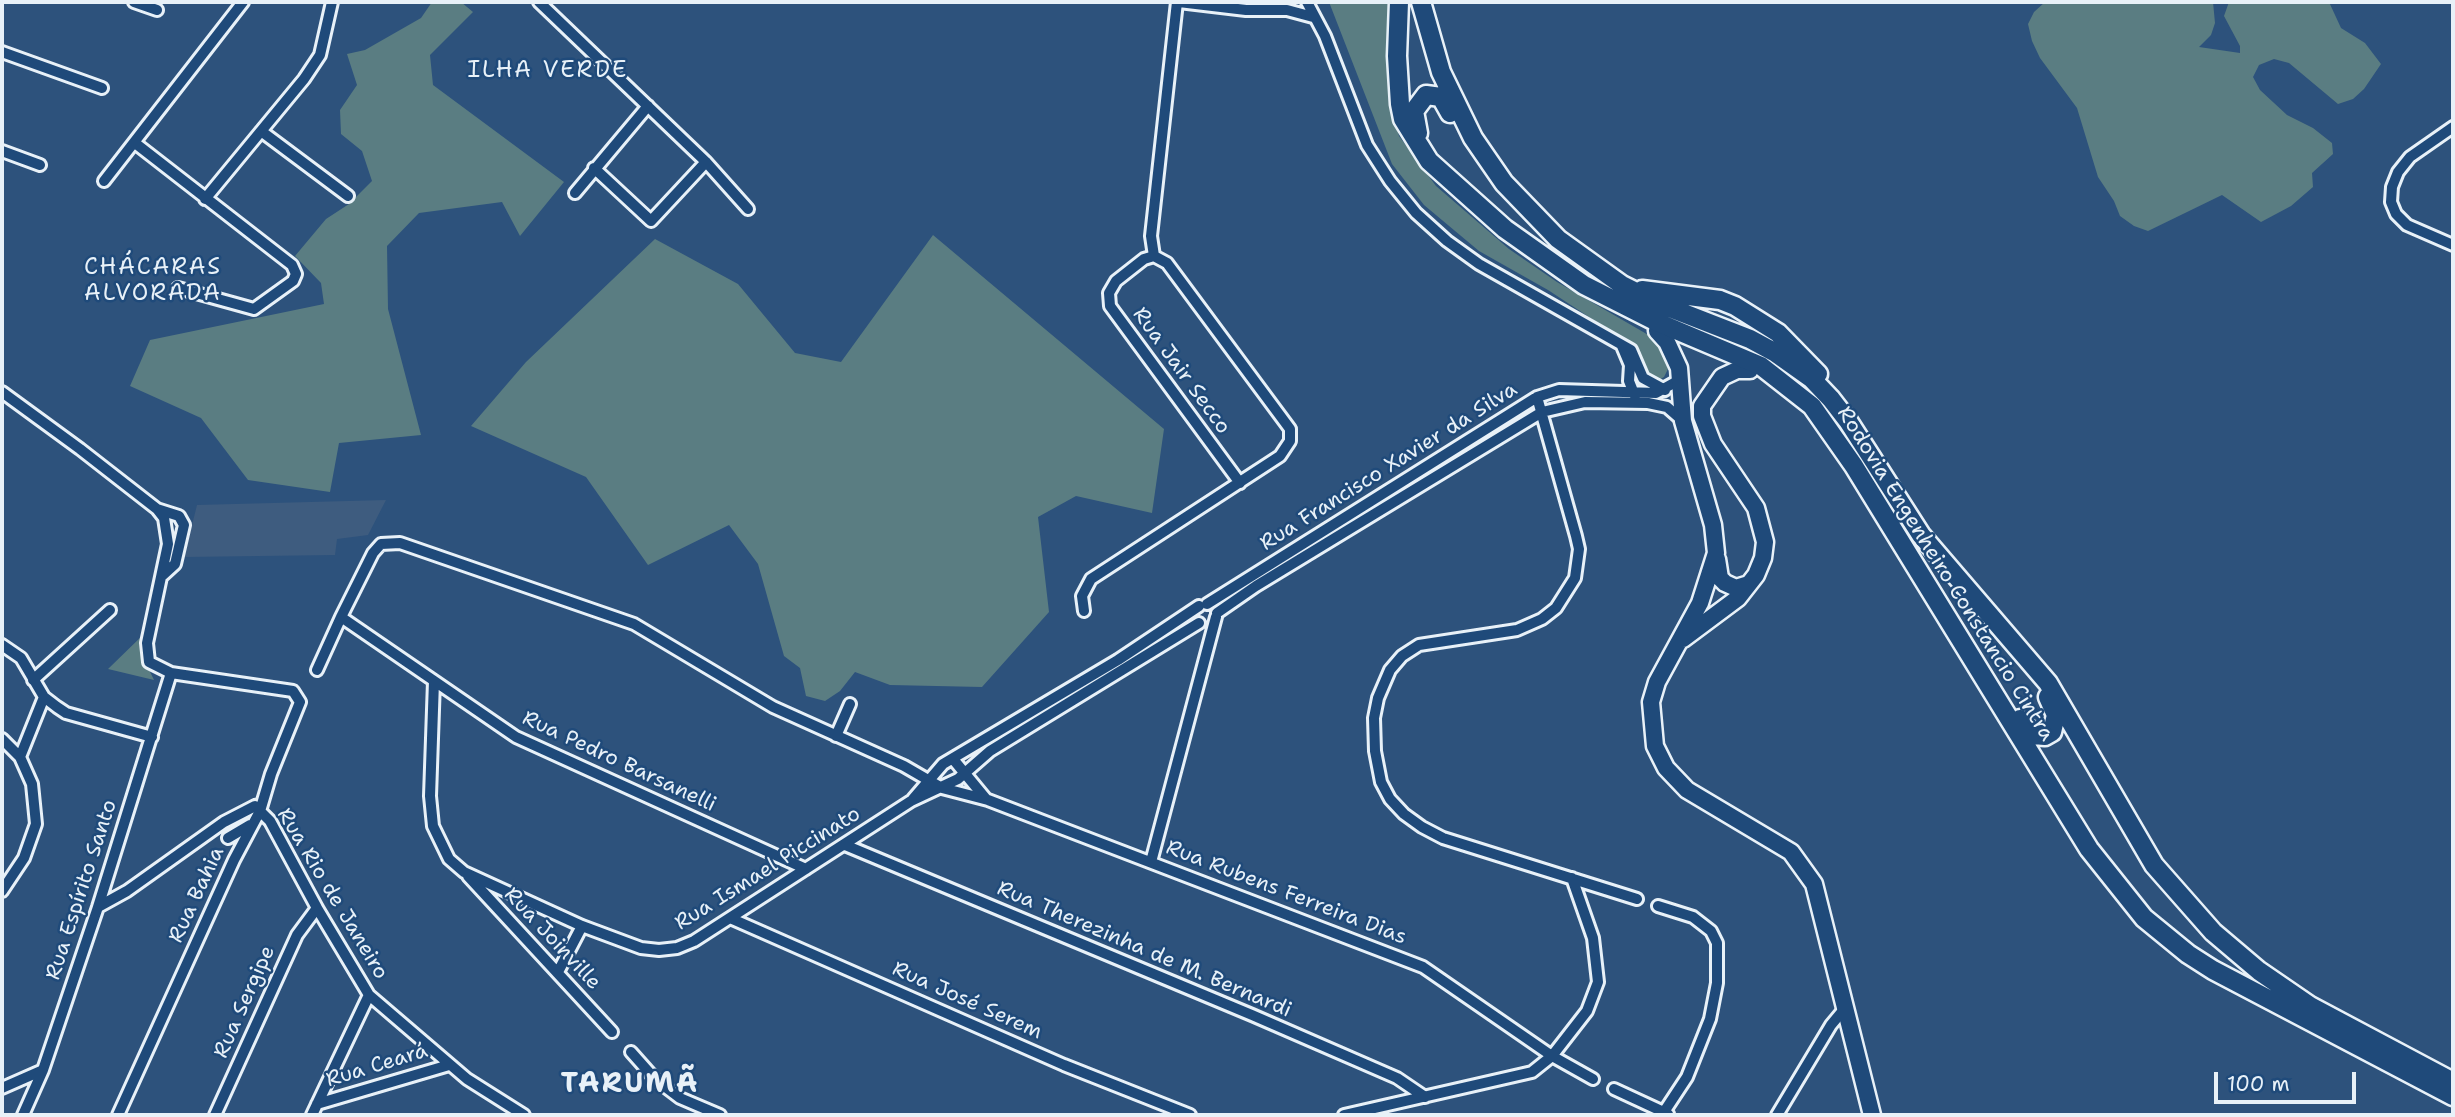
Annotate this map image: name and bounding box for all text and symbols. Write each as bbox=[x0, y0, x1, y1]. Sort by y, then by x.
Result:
district label: ILHA VERDE bbox=[469, 57, 627, 85]
district label: CHÁCARAS ALVORADA bbox=[85, 254, 221, 308]
street label: Rua Jair Secco bbox=[1127, 303, 1235, 439]
street label: Rua Francisco Xavier da Silva bbox=[1256, 377, 1522, 557]
street label: Rodovia Engenheiro Constancio Cintra bbox=[1831, 402, 2059, 746]
street label: Rua Pedro Barsanelli bbox=[518, 706, 720, 818]
street label: Rua Espírito Santo bbox=[41, 797, 123, 983]
street label: Rua Ismael Piccinato bbox=[671, 802, 865, 936]
street label: Rua Rio de Janeiro bbox=[271, 804, 393, 984]
street label: Rua Rubens Ferreira Dias bbox=[1162, 835, 1410, 951]
street label: Rua Bahia bbox=[164, 843, 230, 947]
street label: Rua Therezinha de M. Bernardi bbox=[993, 876, 1295, 1024]
street label: Rua Joinville bbox=[498, 883, 606, 995]
street label: Rua Sergipe bbox=[209, 942, 281, 1062]
street label: Rua José Serem bbox=[888, 957, 1046, 1045]
street label: Rua Ceará bbox=[323, 1039, 431, 1093]
scale bar bbox=[2217, 1058, 2359, 1102]
district label: TARUMÃ bbox=[561, 1068, 699, 1102]
text: 100 m bbox=[2227, 1070, 2290, 1098]

